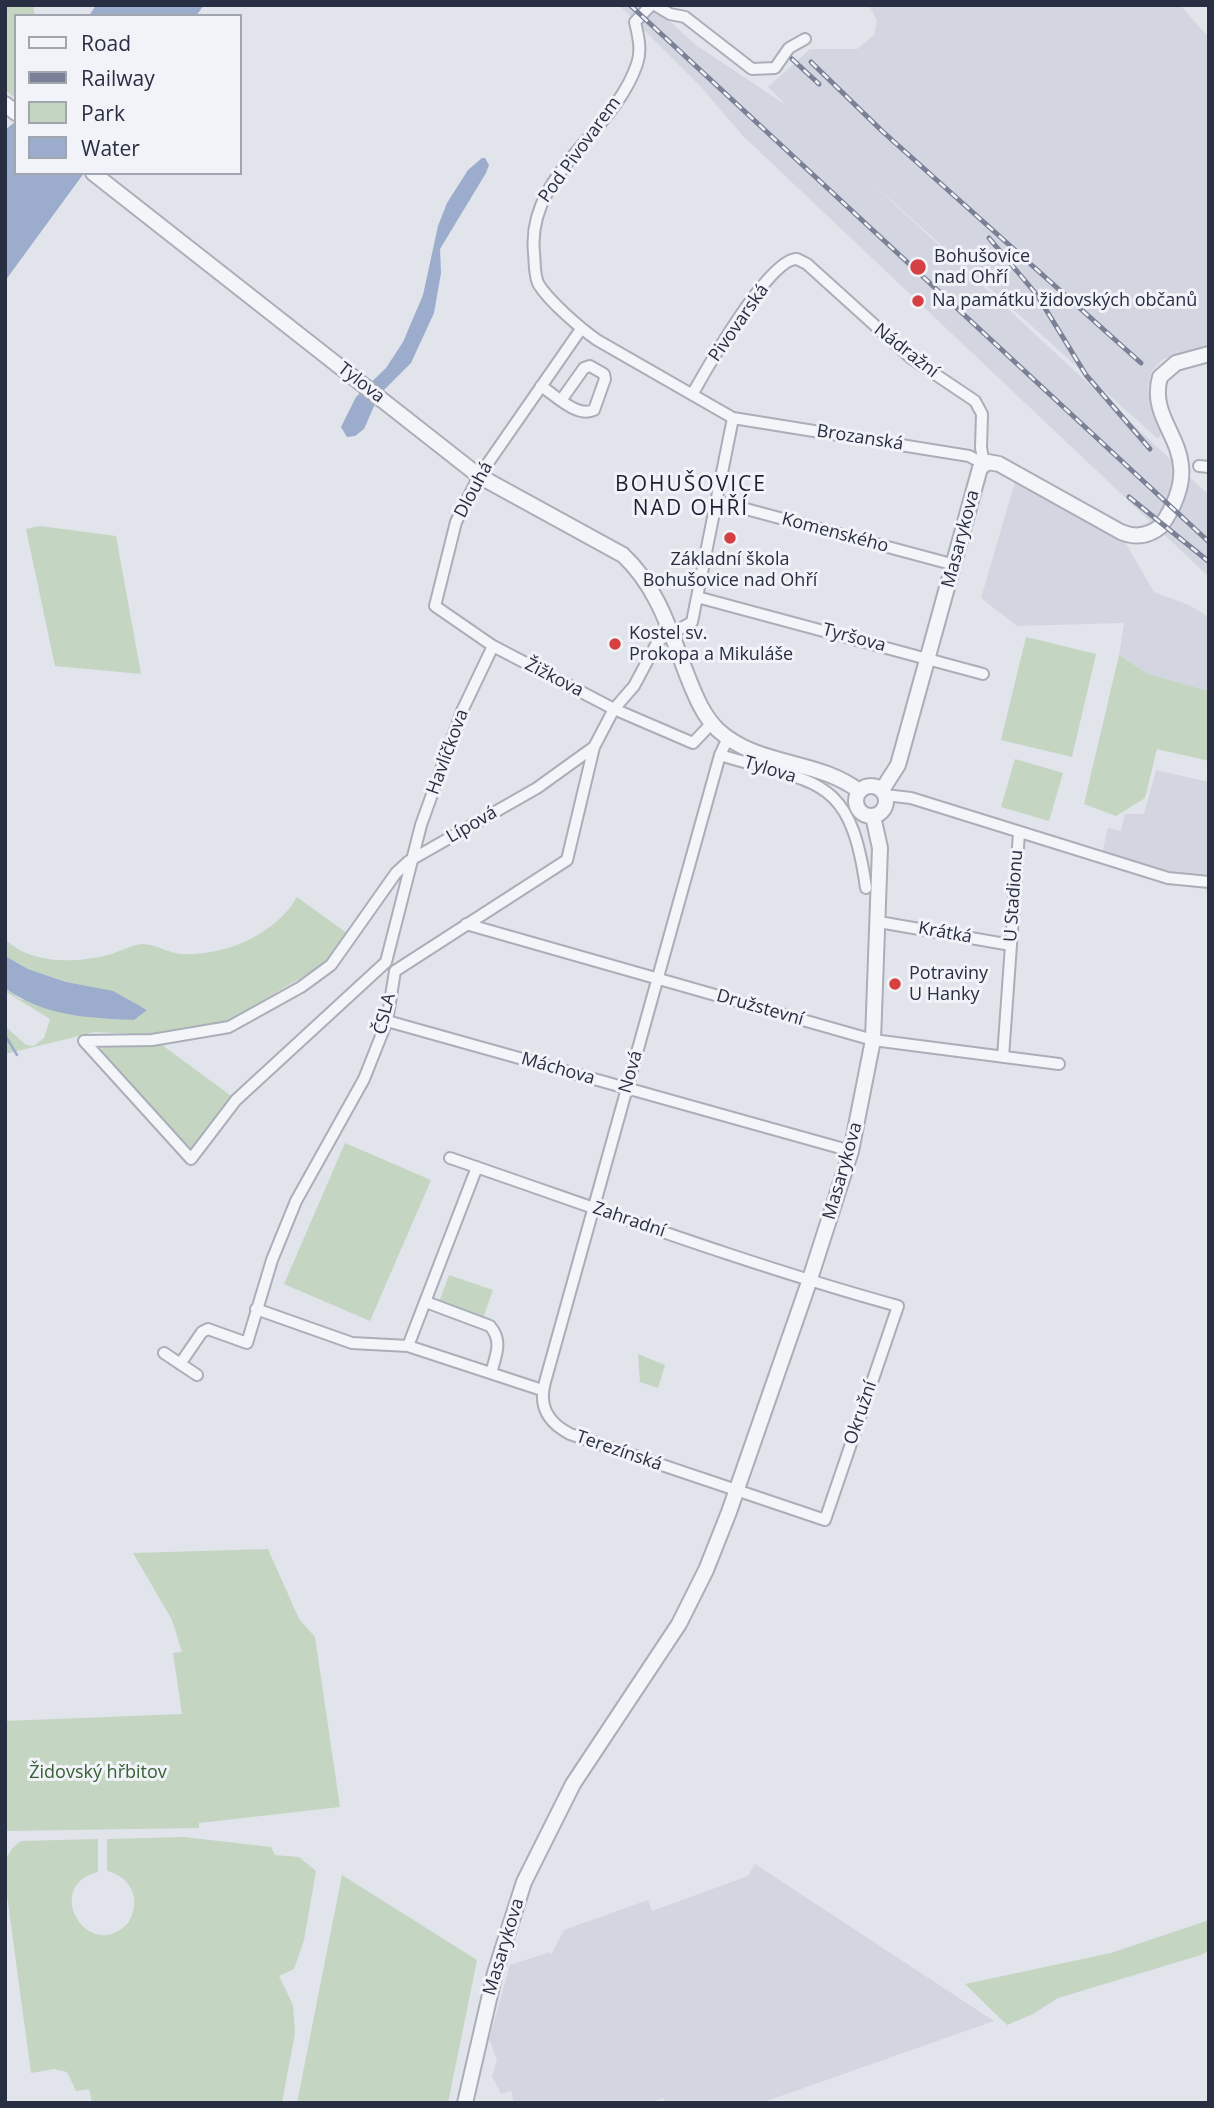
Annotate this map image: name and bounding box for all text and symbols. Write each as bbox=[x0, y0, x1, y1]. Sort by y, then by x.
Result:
legend bbox=[14, 14, 242, 175]
text: Road bbox=[81, 29, 131, 57]
text: Railway bbox=[81, 64, 155, 92]
street label: Pod Pivovarem bbox=[534, 93, 626, 207]
text: Park bbox=[81, 99, 125, 127]
text: Water bbox=[81, 134, 140, 162]
place label: Bohušovice nad Ohří bbox=[934, 246, 1030, 288]
marker: Bohušovice nad Ohří bbox=[908, 257, 928, 277]
street label: Pivovarská bbox=[704, 280, 774, 366]
place label: Na památku židovských občanů bbox=[932, 290, 1197, 312]
marker: Na památku židovských občanů bbox=[910, 293, 926, 309]
street label: Nádražní bbox=[869, 319, 943, 383]
street label: Tylova bbox=[333, 358, 389, 408]
street label: Brozanská bbox=[815, 421, 905, 455]
street label: Dlouhá bbox=[450, 458, 498, 522]
district label: BOHUŠOVICE NAD OHŘÍ bbox=[616, 472, 766, 522]
street label: Masarykova bbox=[938, 488, 984, 590]
street label: Komenského bbox=[779, 508, 891, 558]
marker: Základní škola Bohušovice nad Ohří bbox=[722, 530, 738, 546]
place label: Základní škola Bohušovice nad Ohří bbox=[643, 549, 817, 592]
street label: Tyršova bbox=[820, 619, 888, 657]
place label: Kostel sv. Prokopa a Mikuláše bbox=[629, 623, 793, 666]
marker: Kostel sv. Prokopa a Mikuláše bbox=[607, 636, 623, 652]
street label: Žižkova bbox=[521, 654, 587, 702]
street label: Havlíčkova bbox=[423, 706, 473, 798]
street label: Tylova bbox=[741, 752, 799, 788]
street label: Lípová bbox=[443, 802, 501, 848]
street label: U Stadionu bbox=[1000, 849, 1028, 943]
street label: Krátká bbox=[916, 918, 974, 948]
place label: Potraviny U Hanky bbox=[909, 963, 988, 1006]
marker: Potraviny U Hanky bbox=[887, 976, 903, 992]
street label: Družstevní bbox=[714, 985, 806, 1031]
street label: ČSLA bbox=[369, 991, 401, 1037]
street label: Máchova bbox=[519, 1048, 597, 1090]
street label: Nová bbox=[615, 1048, 647, 1096]
street label: Masarykova bbox=[819, 1120, 867, 1222]
street label: Zahradní bbox=[590, 1198, 668, 1242]
street label: Okružní bbox=[840, 1378, 882, 1448]
street label: Terezínská bbox=[573, 1426, 665, 1476]
park label: Židovský hřbitov bbox=[29, 1762, 167, 1784]
street label: Masarykova bbox=[479, 1896, 529, 1998]

